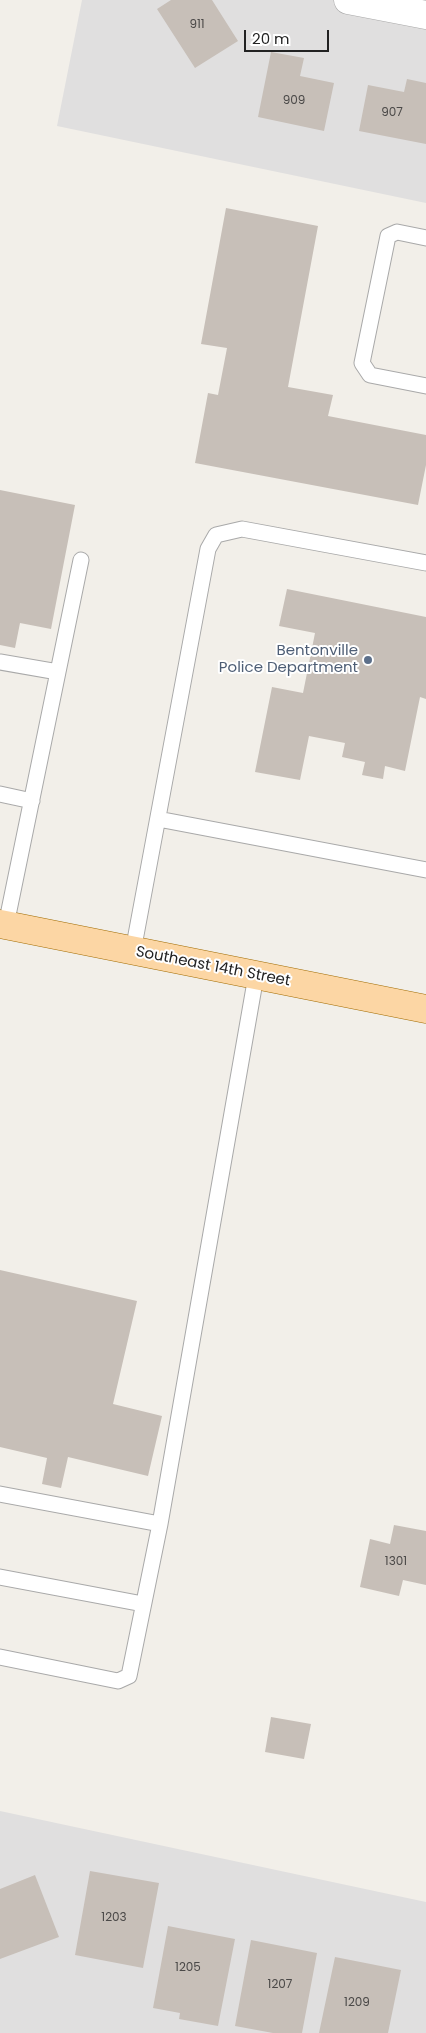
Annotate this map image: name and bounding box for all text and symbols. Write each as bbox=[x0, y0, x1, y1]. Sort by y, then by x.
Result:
house number: 911 bbox=[189, 18, 205, 32]
scale bar bbox=[246, 20, 331, 52]
text: 20 m bbox=[252, 28, 290, 49]
house number: 909 bbox=[283, 94, 305, 108]
house number: 907 bbox=[381, 106, 403, 120]
place label: Bentonville Police Department bbox=[219, 642, 358, 677]
marker: Bentonville Police Department bbox=[362, 654, 374, 666]
street label: Southeast 14th Street bbox=[134, 943, 292, 991]
house number: 1301 bbox=[385, 1555, 407, 1569]
house number: 1203 bbox=[101, 1911, 127, 1925]
house number: 1205 bbox=[175, 1961, 201, 1975]
house number: 1207 bbox=[268, 1978, 292, 1992]
house number: 1209 bbox=[344, 1996, 370, 2010]

